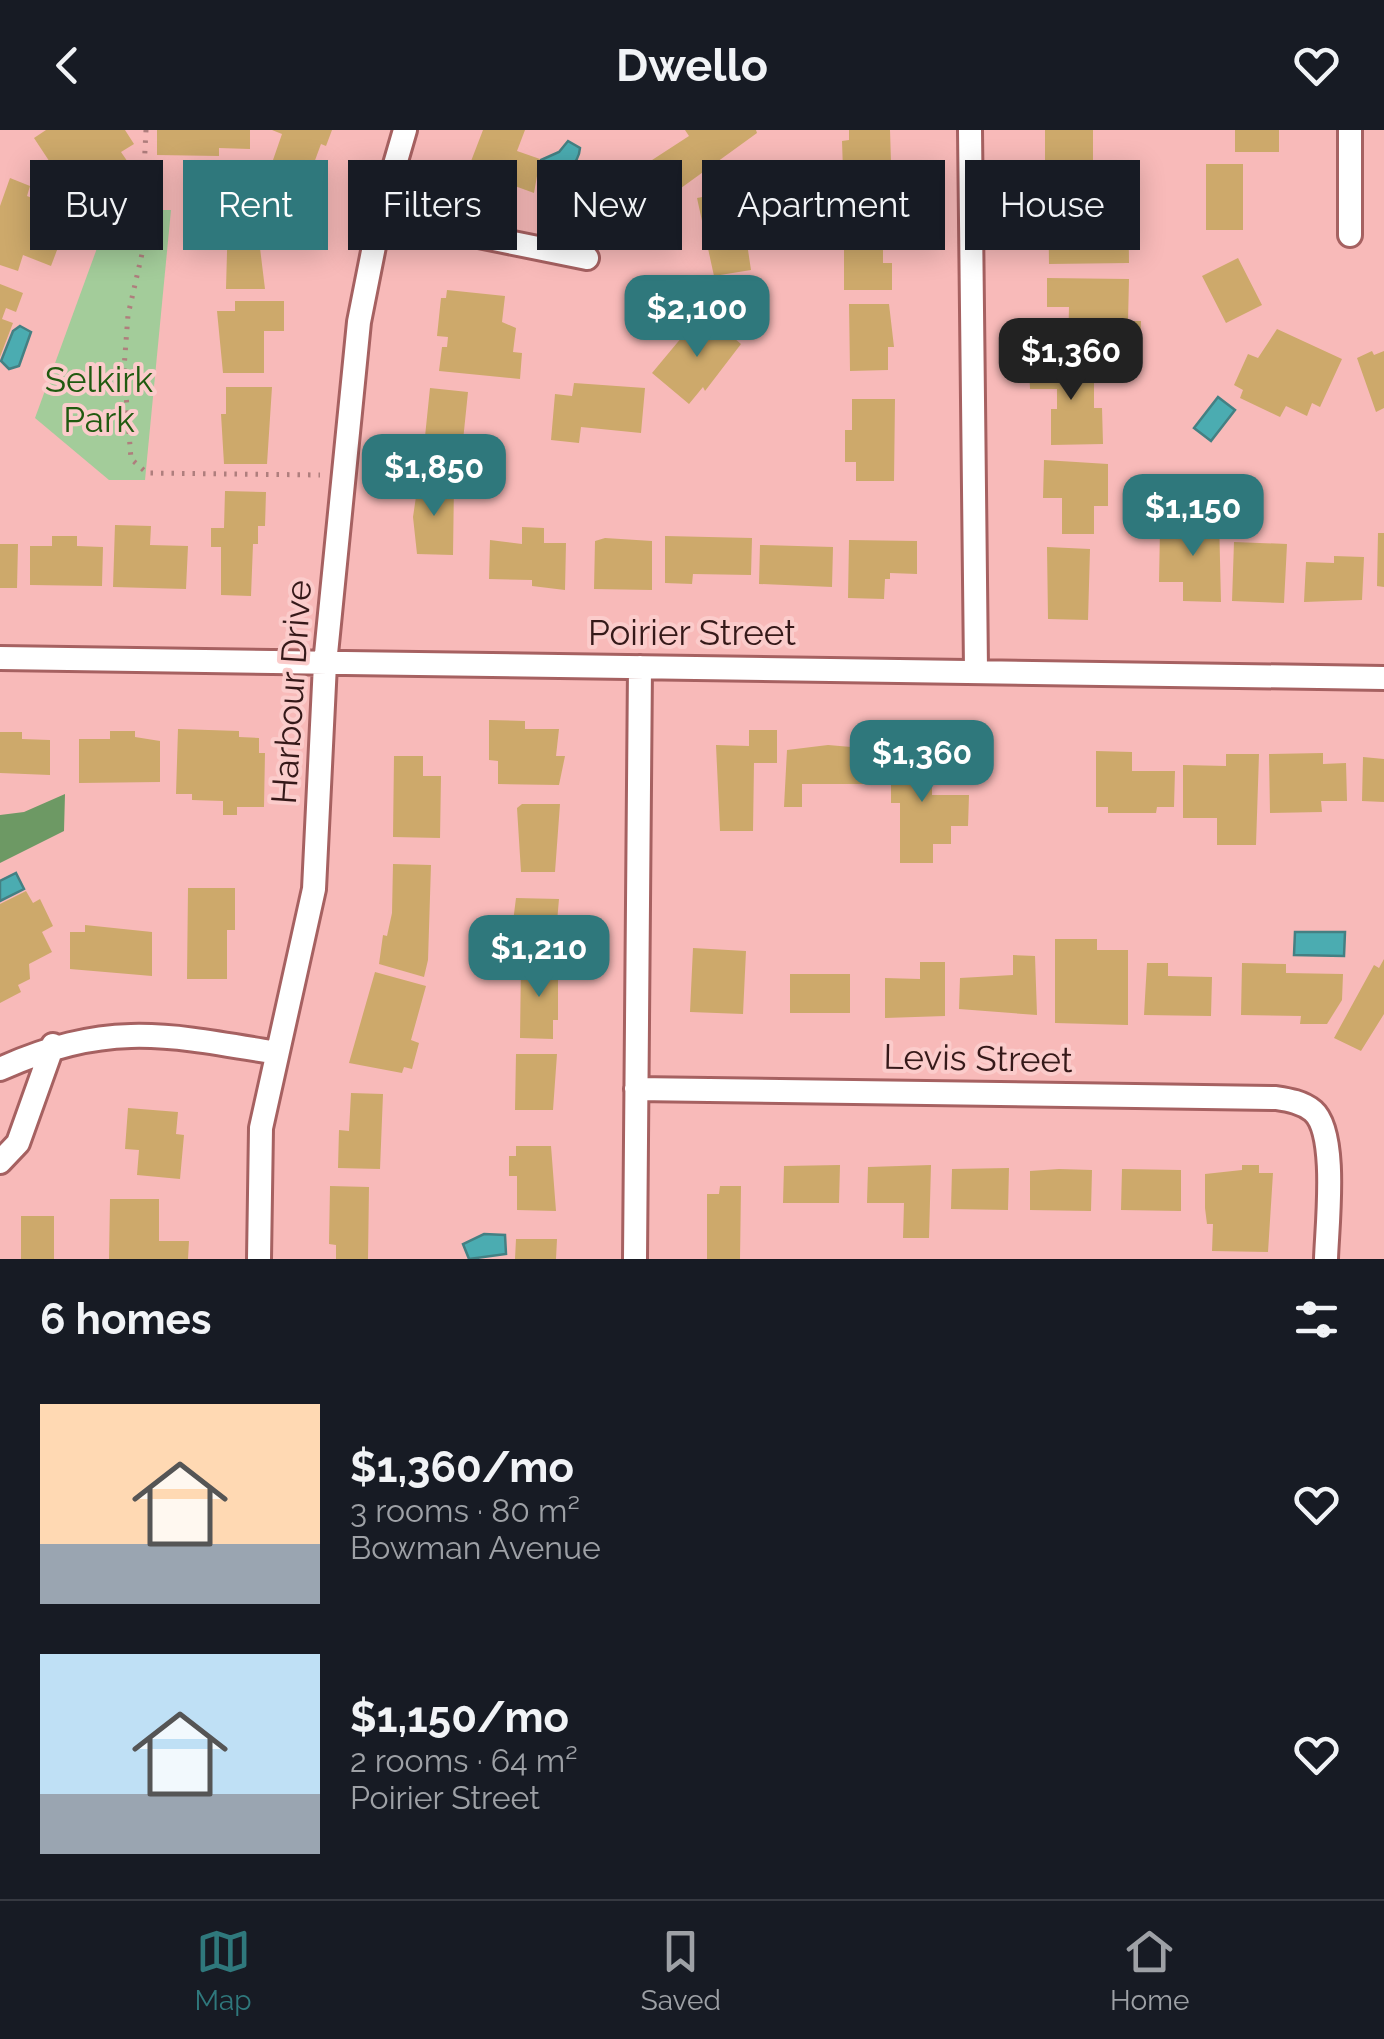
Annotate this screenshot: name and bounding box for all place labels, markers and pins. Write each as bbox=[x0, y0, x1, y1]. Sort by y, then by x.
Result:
pin: $2,100 bbox=[616, 275, 778, 360]
pin: $1,360 bbox=[990, 318, 1152, 403]
pin: $1,850 bbox=[353, 434, 515, 519]
pin: $1,150 bbox=[1112, 474, 1274, 559]
pin: $1,360 bbox=[841, 720, 1003, 805]
pin: $1,210 bbox=[458, 915, 620, 1000]

